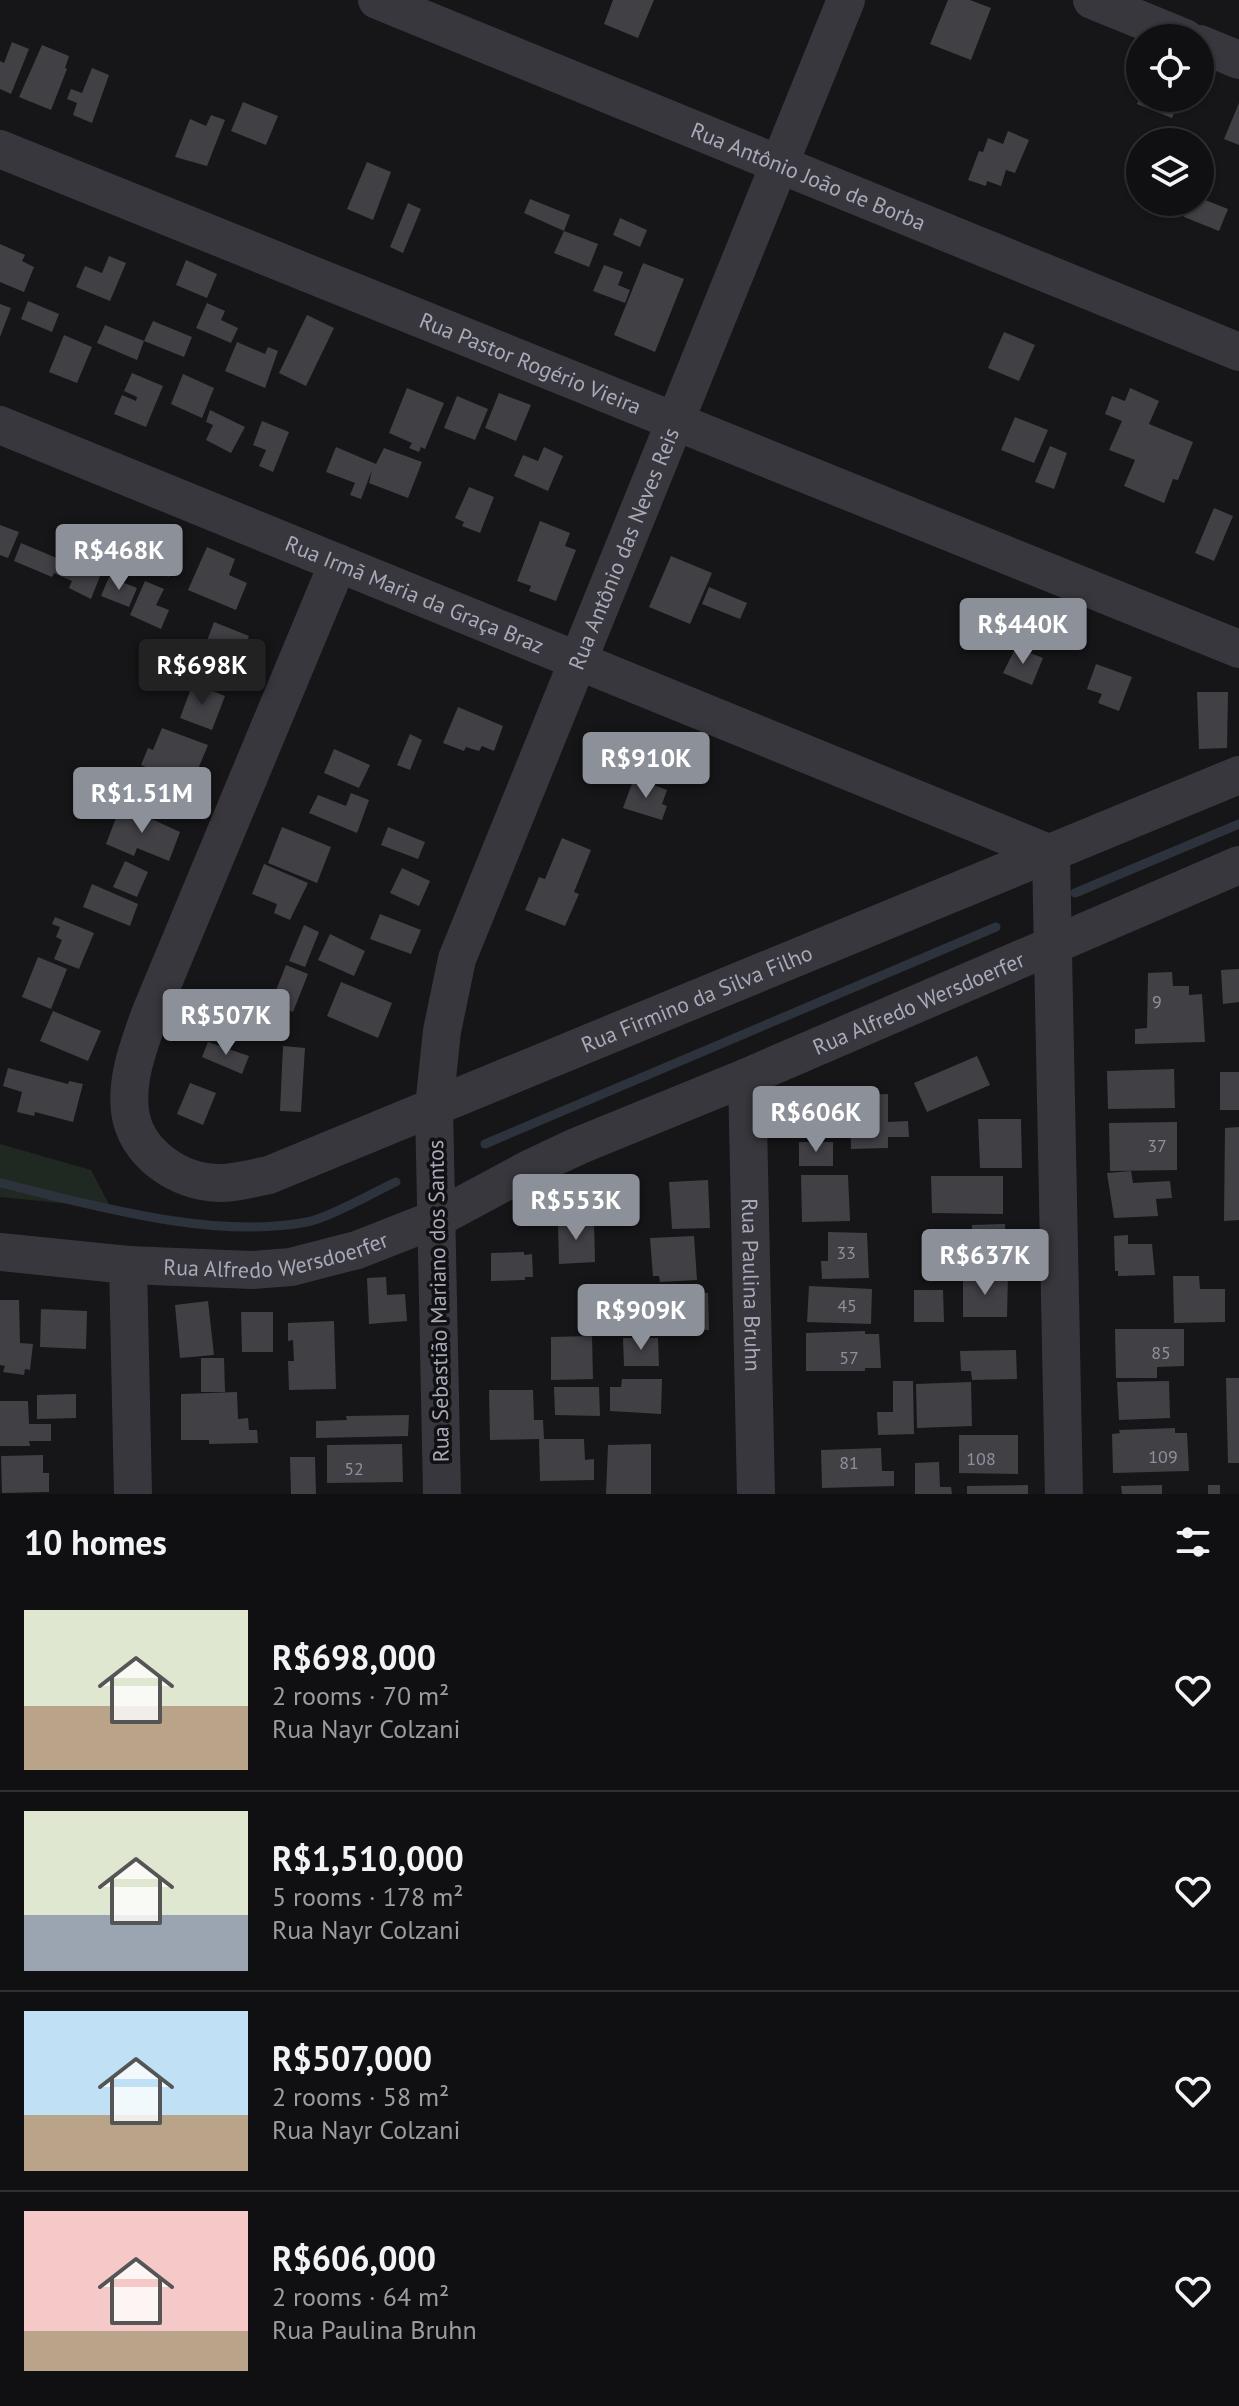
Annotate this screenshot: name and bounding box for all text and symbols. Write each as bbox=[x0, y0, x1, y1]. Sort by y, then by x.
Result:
map controls bbox=[1126, 24, 1214, 216]
button: locate bbox=[1126, 24, 1214, 112]
street label: Rua Antônio João de Borba bbox=[687, 116, 930, 237]
button: layers bbox=[1126, 128, 1214, 216]
street label: Rua Pastor Rogério Vieira bbox=[415, 306, 645, 420]
street label: Rua Antônio das Neves Reis bbox=[562, 423, 685, 674]
pin: R$468K bbox=[54, 524, 184, 592]
street label: Rua Irmã Maria da Graça Braz bbox=[281, 529, 548, 660]
text: R$468K bbox=[74, 533, 164, 566]
pin: R$440K bbox=[958, 598, 1088, 666]
text: R$440K bbox=[978, 607, 1068, 640]
pin: R$698K bbox=[137, 639, 267, 707]
text: R$698K bbox=[157, 648, 247, 681]
pin: R$910K bbox=[581, 732, 711, 800]
text: R$910K bbox=[601, 741, 691, 774]
pin: R$1.51M bbox=[68, 767, 216, 835]
text: R$1.51M bbox=[91, 776, 193, 809]
street label: Rua Firmino da Silva Filho bbox=[577, 939, 816, 1059]
street label: Rua Alfredo Wersdoerfer bbox=[808, 945, 1029, 1061]
pin: R$507K bbox=[161, 989, 291, 1057]
house number: 9 bbox=[1152, 990, 1162, 1013]
text: R$507K bbox=[181, 998, 271, 1031]
pin: R$606K bbox=[751, 1086, 881, 1154]
text: R$606K bbox=[771, 1095, 861, 1128]
house number: 37 bbox=[1147, 1134, 1167, 1157]
street label: Rua Sebastião Mariano dos Santos bbox=[421, 1140, 455, 1462]
pin: R$553K bbox=[511, 1174, 641, 1242]
text: R$553K bbox=[531, 1183, 621, 1216]
street label: Rua Paulina Bruhn bbox=[736, 1198, 767, 1372]
street label: Rua Alfredo Wersdoerfer bbox=[163, 1225, 392, 1284]
pin: R$637K bbox=[920, 1229, 1050, 1297]
text: R$637K bbox=[940, 1238, 1030, 1271]
house number: 33 bbox=[836, 1241, 856, 1264]
pin: R$909K bbox=[576, 1284, 706, 1352]
text: R$909K bbox=[596, 1293, 686, 1326]
house number: 45 bbox=[837, 1294, 857, 1317]
house number: 85 bbox=[1151, 1341, 1171, 1364]
house number: 57 bbox=[839, 1346, 859, 1369]
house number: 109 bbox=[1148, 1445, 1178, 1468]
house number: 108 bbox=[966, 1447, 996, 1470]
house number: 81 bbox=[839, 1451, 859, 1474]
house number: 52 bbox=[344, 1457, 364, 1480]
text: 10 homes bbox=[24, 1520, 167, 1564]
icon: filters bbox=[1171, 1520, 1215, 1564]
text: R$698,000 bbox=[272, 1635, 436, 1679]
icon: home bbox=[88, 1642, 184, 1738]
icon: heart bbox=[1171, 1668, 1215, 1712]
text: 2 rooms · 70 m² bbox=[272, 1679, 449, 1712]
text: Rua Nayr Colzani bbox=[272, 1712, 461, 1745]
text: R$1,510,000 bbox=[272, 1836, 464, 1880]
icon: home bbox=[88, 1843, 184, 1939]
icon: heart bbox=[1171, 1869, 1215, 1913]
text: 5 rooms · 178 m² bbox=[272, 1880, 464, 1913]
text: Rua Nayr Colzani bbox=[272, 1913, 461, 1946]
text: R$507,000 bbox=[272, 2036, 432, 2080]
icon: home bbox=[88, 2043, 184, 2139]
icon: heart bbox=[1171, 2069, 1215, 2113]
text: 2 rooms · 58 m² bbox=[272, 2080, 449, 2113]
text: Rua Nayr Colzani bbox=[272, 2113, 461, 2146]
text: R$606,000 bbox=[272, 2236, 436, 2280]
icon: home bbox=[88, 2243, 184, 2339]
icon: heart bbox=[1171, 2269, 1215, 2313]
text: 2 rooms · 64 m² bbox=[272, 2280, 449, 2313]
text: Rua Paulina Bruhn bbox=[272, 2313, 477, 2346]

